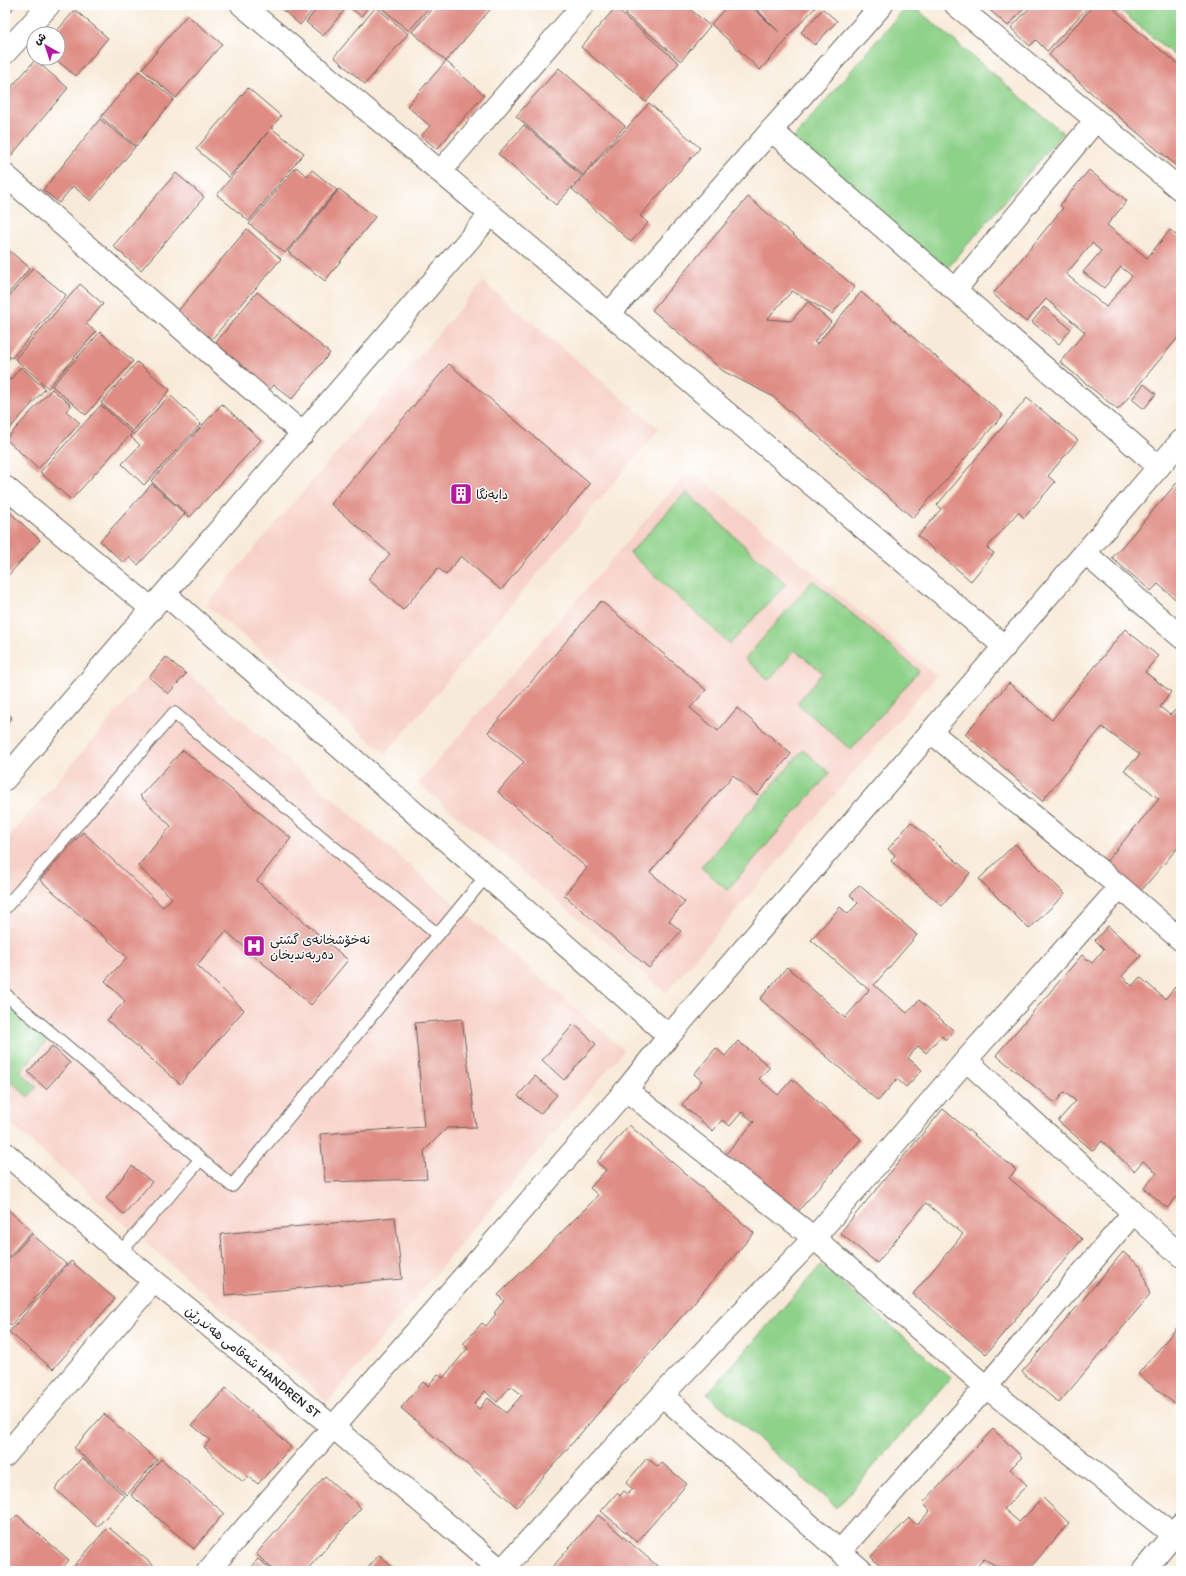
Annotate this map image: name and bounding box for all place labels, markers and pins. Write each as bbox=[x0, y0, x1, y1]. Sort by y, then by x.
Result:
building icon: دایەنگا bbox=[448, 481, 474, 507]
place label: دایەنگا bbox=[476, 487, 508, 503]
place label: نەخۆشخانەی گشتی دەربەندیخان bbox=[270, 932, 370, 963]
hospital icon: نەخۆشخانەی گشتی دەربەندیخان bbox=[241, 933, 267, 959]

